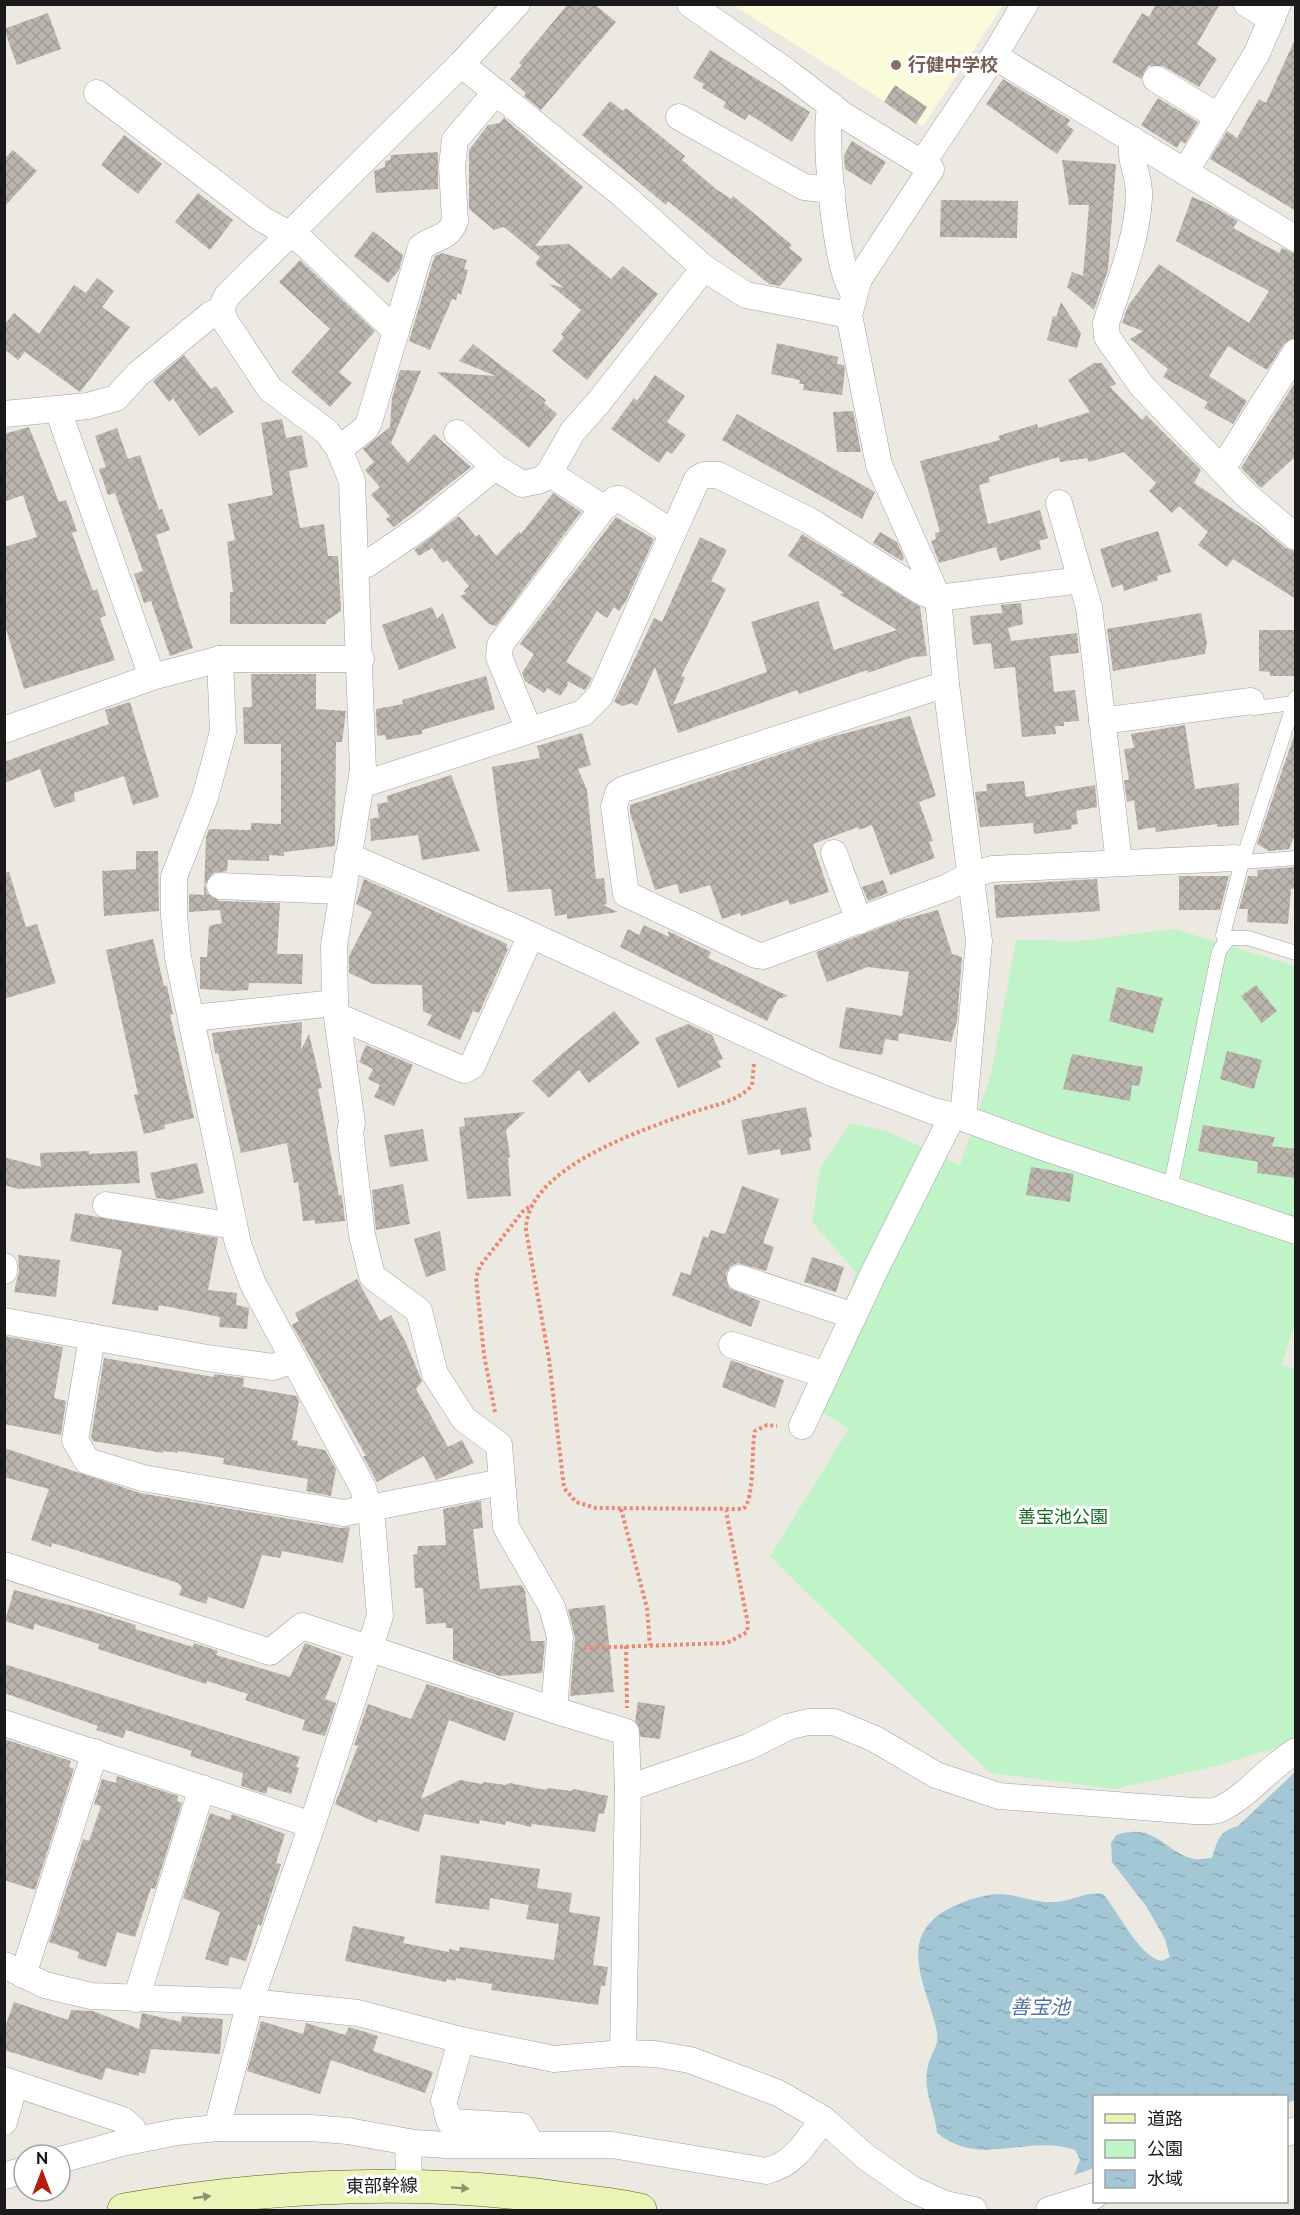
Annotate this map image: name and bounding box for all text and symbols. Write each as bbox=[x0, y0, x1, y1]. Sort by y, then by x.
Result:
place label: 行健中学校 bbox=[908, 54, 998, 75]
marker: 行健中学校 bbox=[889, 58, 903, 72]
park label: 善宝池公園 bbox=[1018, 1506, 1108, 1527]
water label: 善宝池 bbox=[1010, 1995, 1072, 2019]
legend bbox=[1093, 2095, 1288, 2203]
text: 道路 bbox=[1147, 2108, 1183, 2129]
text: 公園 bbox=[1147, 2138, 1183, 2159]
north arrow bbox=[12, 2143, 72, 2203]
text: N bbox=[36, 2149, 48, 2168]
text: 水域 bbox=[1147, 2168, 1183, 2189]
street label: 東部幹線 bbox=[346, 2174, 418, 2197]
one-way arrow bbox=[450, 2183, 469, 2192]
one-way arrow bbox=[193, 2192, 212, 2202]

